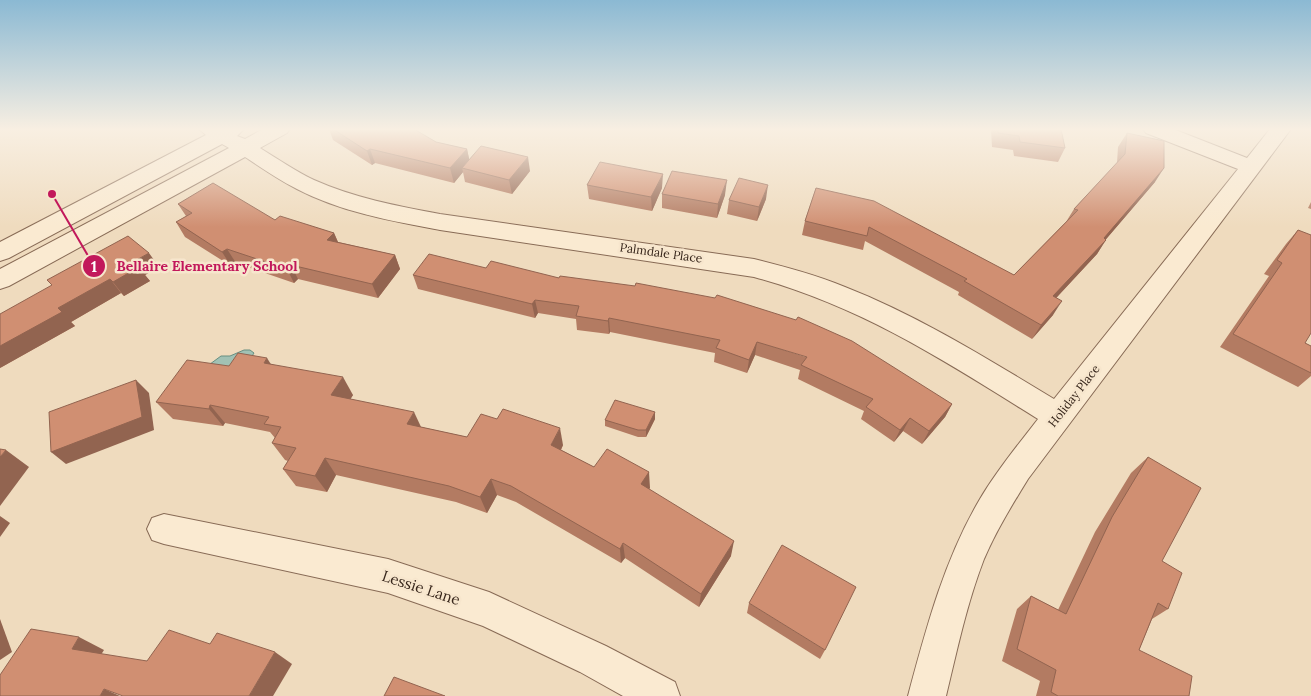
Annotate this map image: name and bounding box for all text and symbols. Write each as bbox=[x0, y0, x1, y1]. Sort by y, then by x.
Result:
street label: Palmdale Place bbox=[619, 239, 704, 266]
callout: Bellaire Elementary School bbox=[81, 252, 307, 281]
text: 1 bbox=[91, 257, 97, 276]
text: Bellaire Elementary School bbox=[116, 257, 298, 275]
street label: Holiday Place bbox=[1045, 361, 1103, 430]
street label: Lessie Lane bbox=[380, 566, 463, 609]

